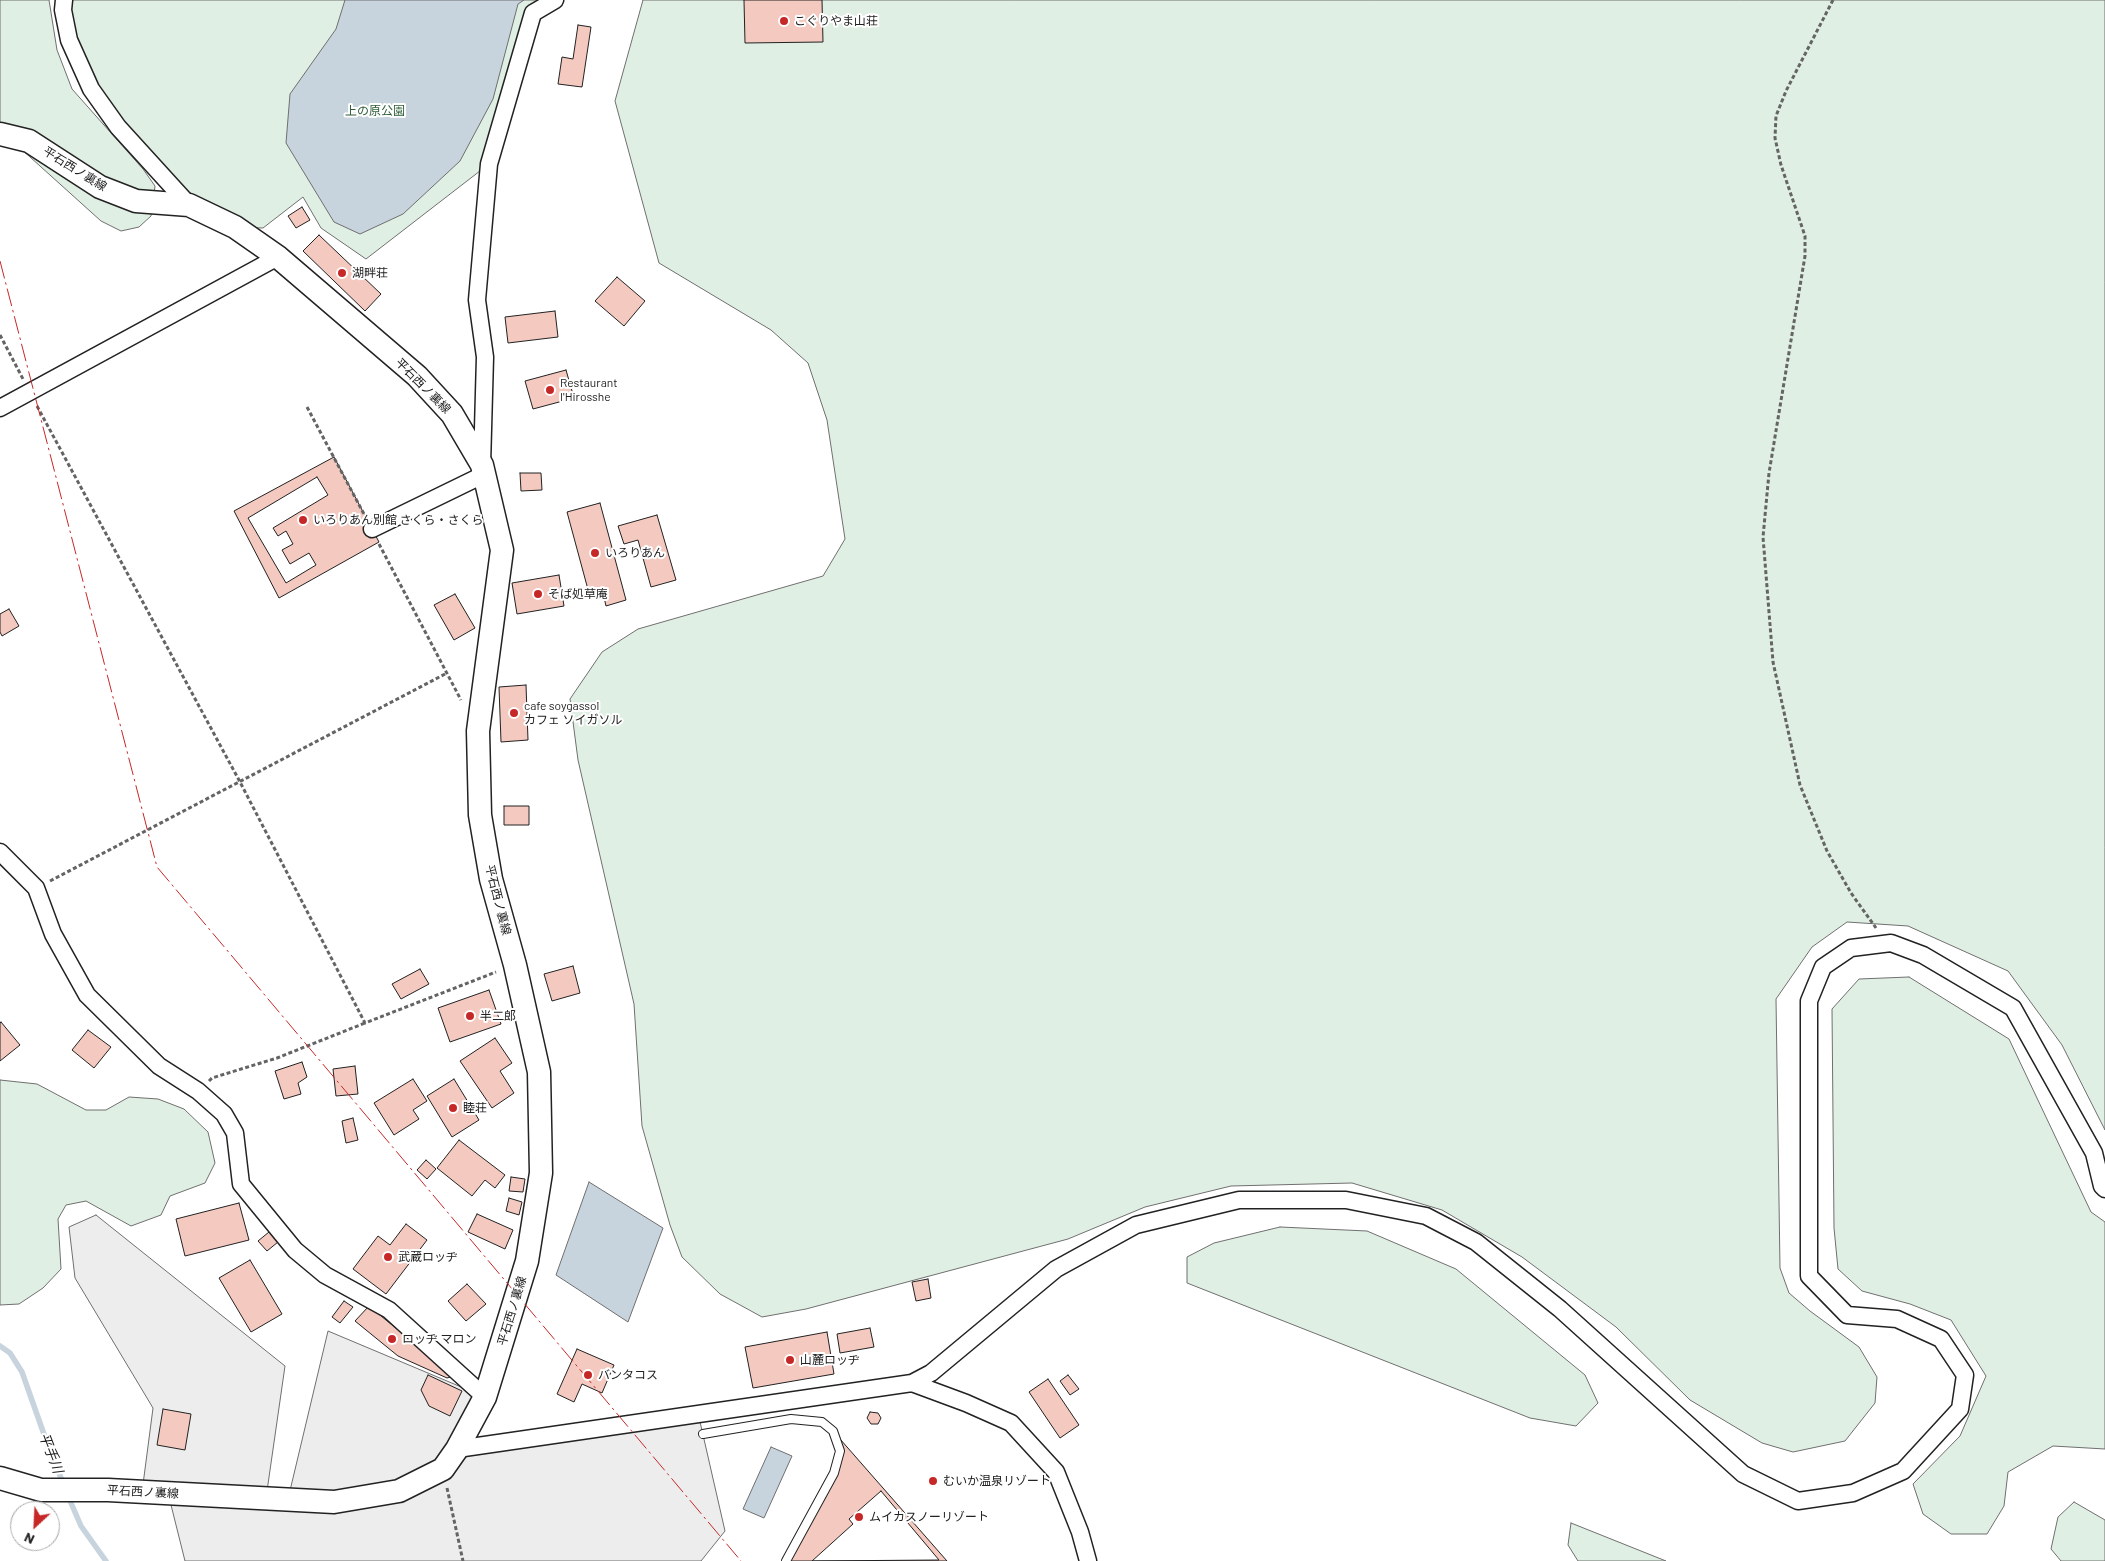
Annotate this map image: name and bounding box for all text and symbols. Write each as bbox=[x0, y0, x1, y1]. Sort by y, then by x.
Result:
place label: こぐりやま山荘 bbox=[794, 14, 878, 28]
marker: こぐりやま山荘 bbox=[778, 15, 790, 27]
park label: 上の原公園 bbox=[345, 104, 405, 118]
street label: 平石西ノ裏線 bbox=[41, 144, 109, 194]
place label: 湖畔荘 bbox=[352, 266, 388, 280]
marker: 湖畔荘 bbox=[336, 267, 348, 279]
street label: 平石西ノ裏線 bbox=[392, 355, 454, 417]
place label: Restaurant I'Hirosshe bbox=[560, 376, 618, 404]
marker: Restaurant I'Hirosshe bbox=[544, 384, 556, 396]
place label: いろりあん別館 さくら・さくら bbox=[313, 513, 483, 527]
marker: いろりあん別館 さくら・さくら bbox=[297, 514, 309, 526]
place label: いろりあん bbox=[605, 546, 665, 560]
marker: いろりあん bbox=[589, 547, 601, 559]
place label: そば処草庵 bbox=[548, 587, 608, 601]
marker: そば処草庵 bbox=[532, 588, 544, 600]
place label: cafe soygassol カフェ ソイガソル bbox=[524, 699, 622, 727]
marker: cafe soygassol カフェ ソイガソル bbox=[508, 707, 520, 719]
street label: 平石西ノ裏線 bbox=[482, 863, 514, 937]
place label: 半二郎 bbox=[480, 1009, 516, 1023]
marker: 半二郎 bbox=[464, 1010, 476, 1022]
place label: 睦荘 bbox=[463, 1101, 487, 1115]
marker: 睦荘 bbox=[447, 1102, 459, 1114]
place label: 武蔵ロッヂ bbox=[398, 1250, 458, 1264]
marker: 武蔵ロッヂ bbox=[382, 1251, 394, 1263]
street label: 平石西ノ裏線 bbox=[495, 1274, 529, 1348]
place label: ロッヂ マロン bbox=[402, 1332, 476, 1346]
marker: ロッヂ マロン bbox=[386, 1333, 398, 1345]
place label: 山麓ロッヂ bbox=[800, 1353, 860, 1367]
marker: 山麓ロッヂ bbox=[784, 1354, 796, 1366]
place label: バンタコス bbox=[598, 1368, 658, 1382]
marker: バンタコス bbox=[582, 1369, 594, 1381]
water label: 平手川 bbox=[36, 1430, 66, 1476]
place label: むいか温泉リゾート bbox=[943, 1474, 1051, 1488]
marker: むいか温泉リゾート bbox=[927, 1475, 939, 1487]
street label: 平石西ノ裏線 bbox=[107, 1483, 179, 1501]
north arrow bbox=[10, 1501, 60, 1551]
place label: ムイカスノーリゾート bbox=[869, 1510, 989, 1524]
marker: ムイカスノーリゾート bbox=[853, 1511, 865, 1523]
text: N bbox=[21, 1529, 37, 1549]

